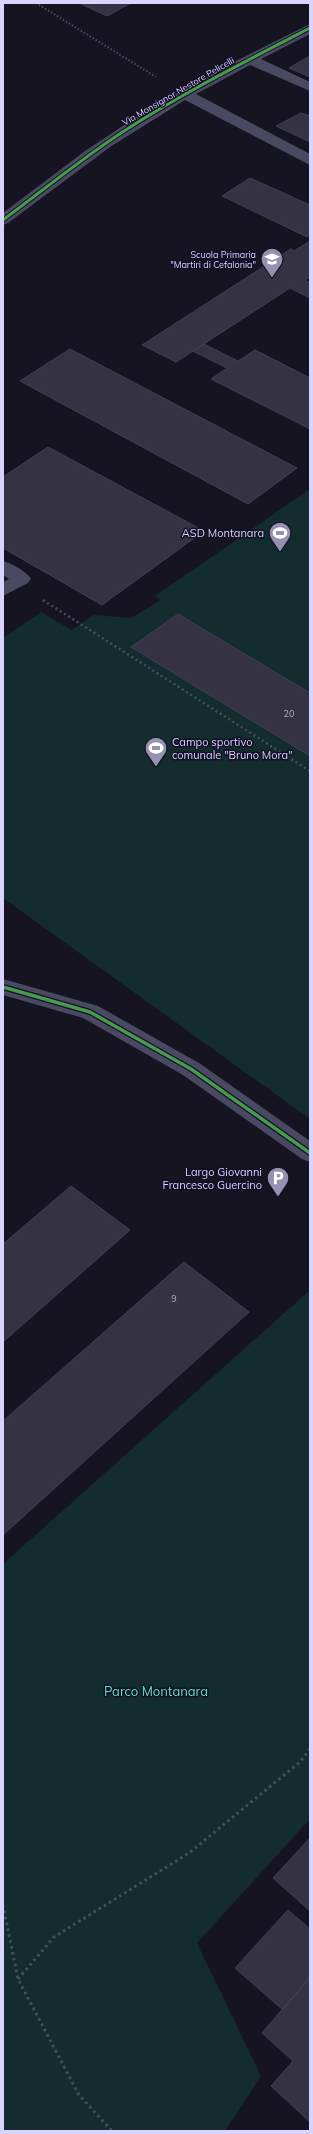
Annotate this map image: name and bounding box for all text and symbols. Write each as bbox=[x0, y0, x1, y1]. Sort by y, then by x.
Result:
street label: Via Monsignor Nestore Pelicelli bbox=[120, 54, 236, 128]
school or university icon: Scuola Primaria "Martiri di Cefalonia" bbox=[259, 246, 285, 279]
place label: Scuola Primaria "Martiri di Cefalonia" bbox=[170, 249, 256, 270]
sports icon: ASD Montanara bbox=[267, 520, 293, 553]
place label: ASD Montanara bbox=[182, 526, 264, 540]
house number: 20 bbox=[284, 708, 294, 719]
sports icon: Campo sportivo comunale "Bruno Mora" bbox=[143, 735, 169, 768]
place label: Campo sportivo comunale "Bruno Mora" bbox=[172, 735, 292, 762]
place label: Largo Giovanni Francesco Guercino bbox=[163, 1165, 262, 1192]
parking icon: Largo Giovanni Francesco Guercino bbox=[265, 1165, 291, 1198]
house number: 9 bbox=[171, 1293, 177, 1304]
park label: Parco Montanara bbox=[104, 1683, 208, 1699]

